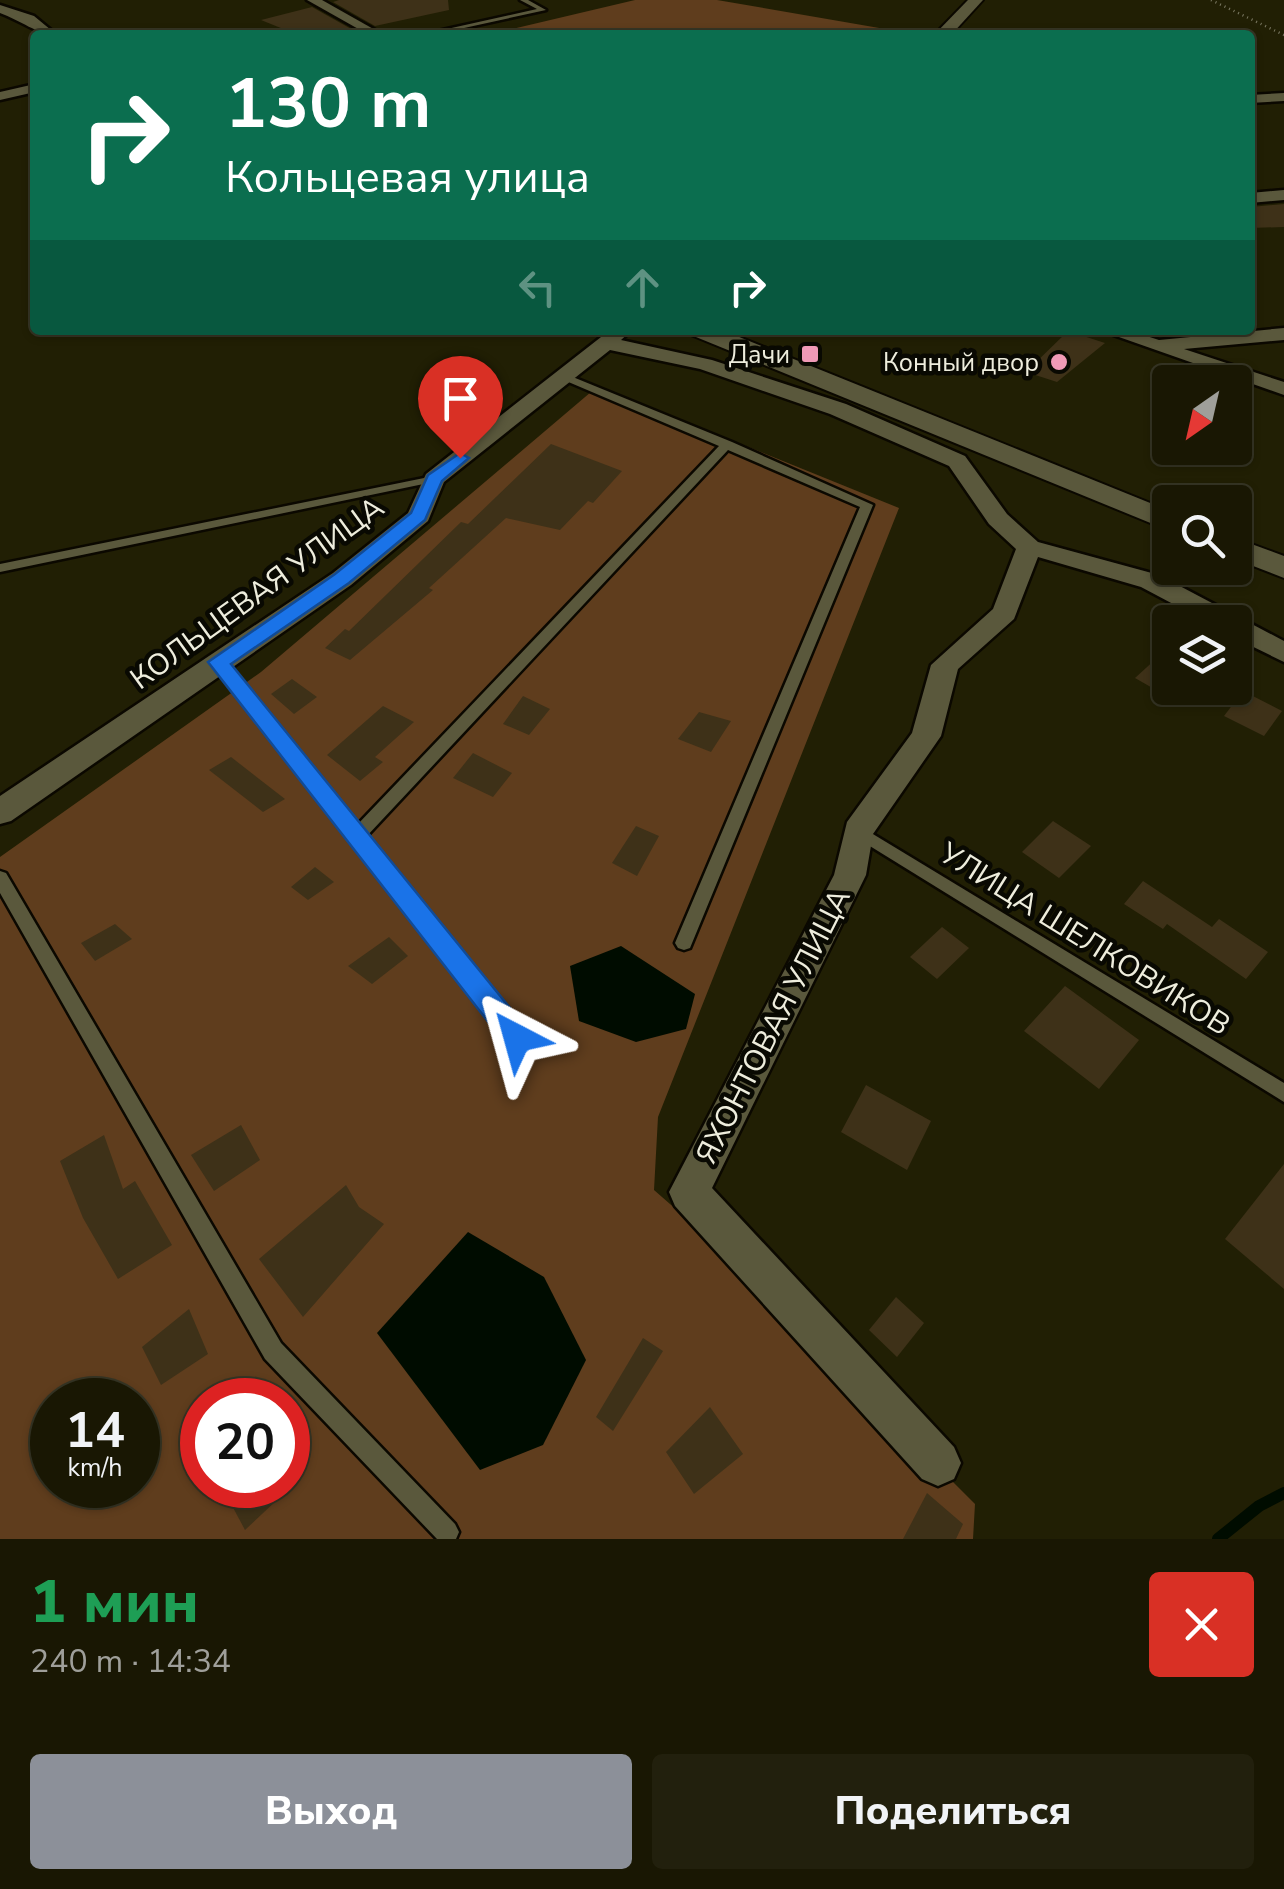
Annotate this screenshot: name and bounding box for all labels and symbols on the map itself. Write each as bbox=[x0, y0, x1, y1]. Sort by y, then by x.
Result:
place label: Дачи bbox=[729, 338, 790, 372]
marker: Дачи bbox=[799, 343, 821, 365]
place label: Конный двор bbox=[883, 346, 1039, 380]
marker: Конный двор bbox=[1048, 351, 1070, 373]
pin bbox=[418, 356, 503, 459]
north arrow bbox=[1152, 365, 1252, 465]
street label: КОЛЬЦЕВАЯ УЛИЦА bbox=[122, 487, 393, 699]
street label: УЛИЦА ШЕЛКОВИКОВ bbox=[931, 833, 1238, 1046]
street label: ЯХОНТОВАЯ УЛИЦА bbox=[686, 882, 861, 1171]
position arrow bbox=[465, 986, 569, 1090]
speed limit sign: 20 bbox=[180, 1378, 310, 1508]

